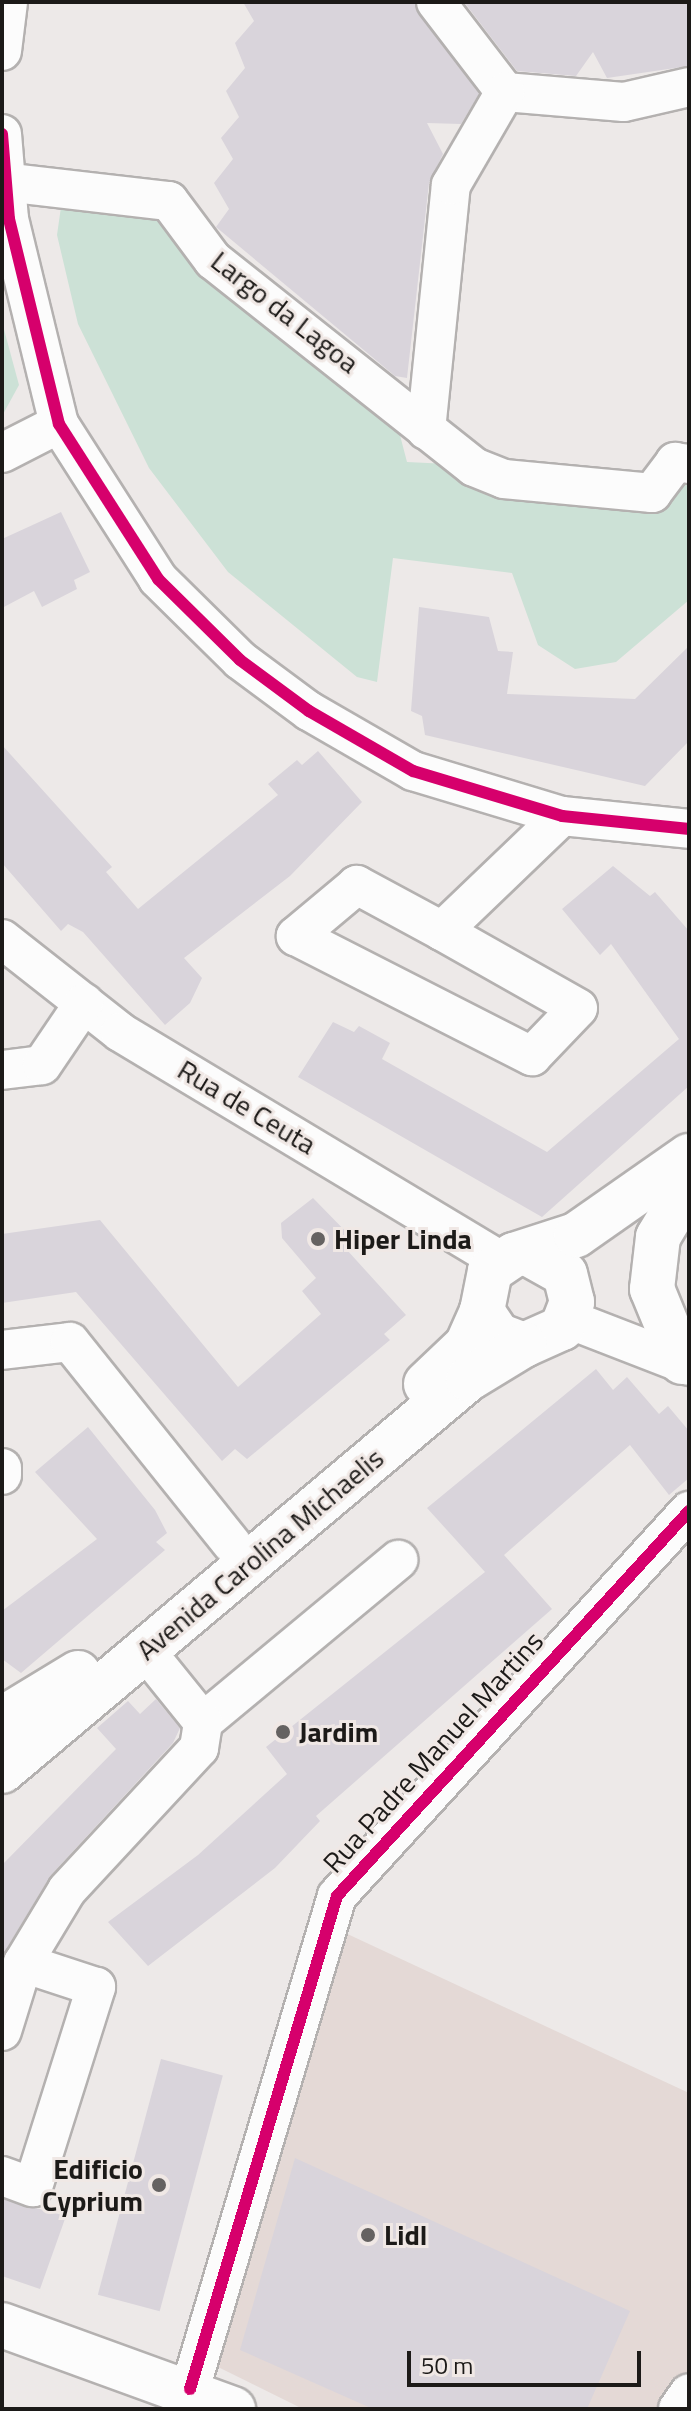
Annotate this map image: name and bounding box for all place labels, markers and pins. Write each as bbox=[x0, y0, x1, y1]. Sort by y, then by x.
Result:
place label: Hiper Linda bbox=[334, 1222, 472, 1256]
marker: Hiper Linda bbox=[309, 1230, 327, 1248]
place label: Jardim bbox=[299, 1715, 378, 1749]
marker: Jardim bbox=[274, 1723, 292, 1741]
place label: Edificio Cyprium bbox=[42, 2152, 143, 2218]
marker: Edificio Cyprium bbox=[150, 2176, 168, 2194]
place label: Lidl bbox=[384, 2218, 427, 2252]
marker: Lidl bbox=[359, 2226, 377, 2244]

